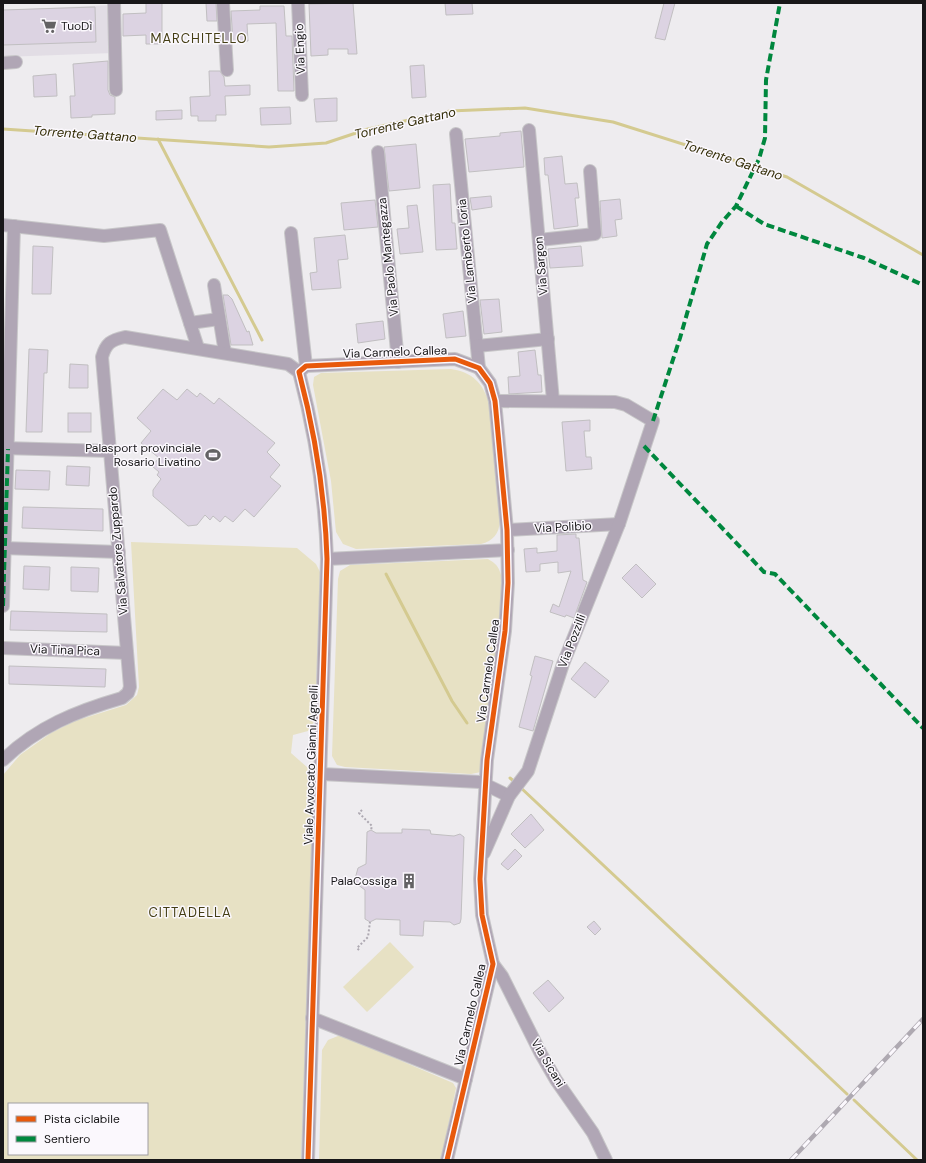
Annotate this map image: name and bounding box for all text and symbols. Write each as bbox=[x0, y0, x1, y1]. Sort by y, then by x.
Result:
supermarket icon: TuoDì bbox=[40, 17, 58, 35]
place label: TuoDì bbox=[61, 18, 92, 34]
street label: Via Engio bbox=[291, 23, 309, 75]
district label: MARCHITELLO bbox=[150, 30, 248, 47]
water label: Torrente Gattano bbox=[353, 103, 458, 143]
water label: Torrente Gattano bbox=[33, 122, 138, 146]
water label: Torrente Gattano bbox=[681, 136, 785, 184]
street label: Via Paolo Mantegazza bbox=[374, 197, 402, 317]
street label: Via Lamberto Loria bbox=[454, 198, 480, 304]
street label: Via Sargon bbox=[530, 236, 552, 296]
street label: Via Carmelo Callea bbox=[342, 342, 448, 362]
place label: Palasport provinciale Rosario Livatino bbox=[85, 440, 201, 470]
sports icon: Palasport provinciale Rosario Livatino bbox=[204, 446, 222, 464]
street label: Via Salvatore Zuppardo bbox=[104, 486, 132, 616]
street label: Via Polibio bbox=[534, 518, 592, 536]
street label: Via Pozzilli bbox=[554, 612, 590, 670]
street label: Via Carmelo Callea bbox=[473, 618, 503, 724]
street label: Via Tina Pica bbox=[30, 641, 100, 659]
street label: Viale Avvocato Gianni Agnelli bbox=[300, 685, 322, 845]
building icon: PalaCossiga bbox=[400, 872, 418, 890]
place label: PalaCossiga bbox=[331, 873, 397, 889]
district label: CITTADELLA bbox=[148, 904, 232, 921]
street label: Via Carmelo Callea bbox=[450, 962, 490, 1068]
street label: Via Sicani bbox=[527, 1036, 569, 1090]
legend bbox=[8, 1103, 148, 1155]
text: Pista ciclabile bbox=[44, 1111, 120, 1127]
text: Sentiero bbox=[44, 1131, 90, 1147]

